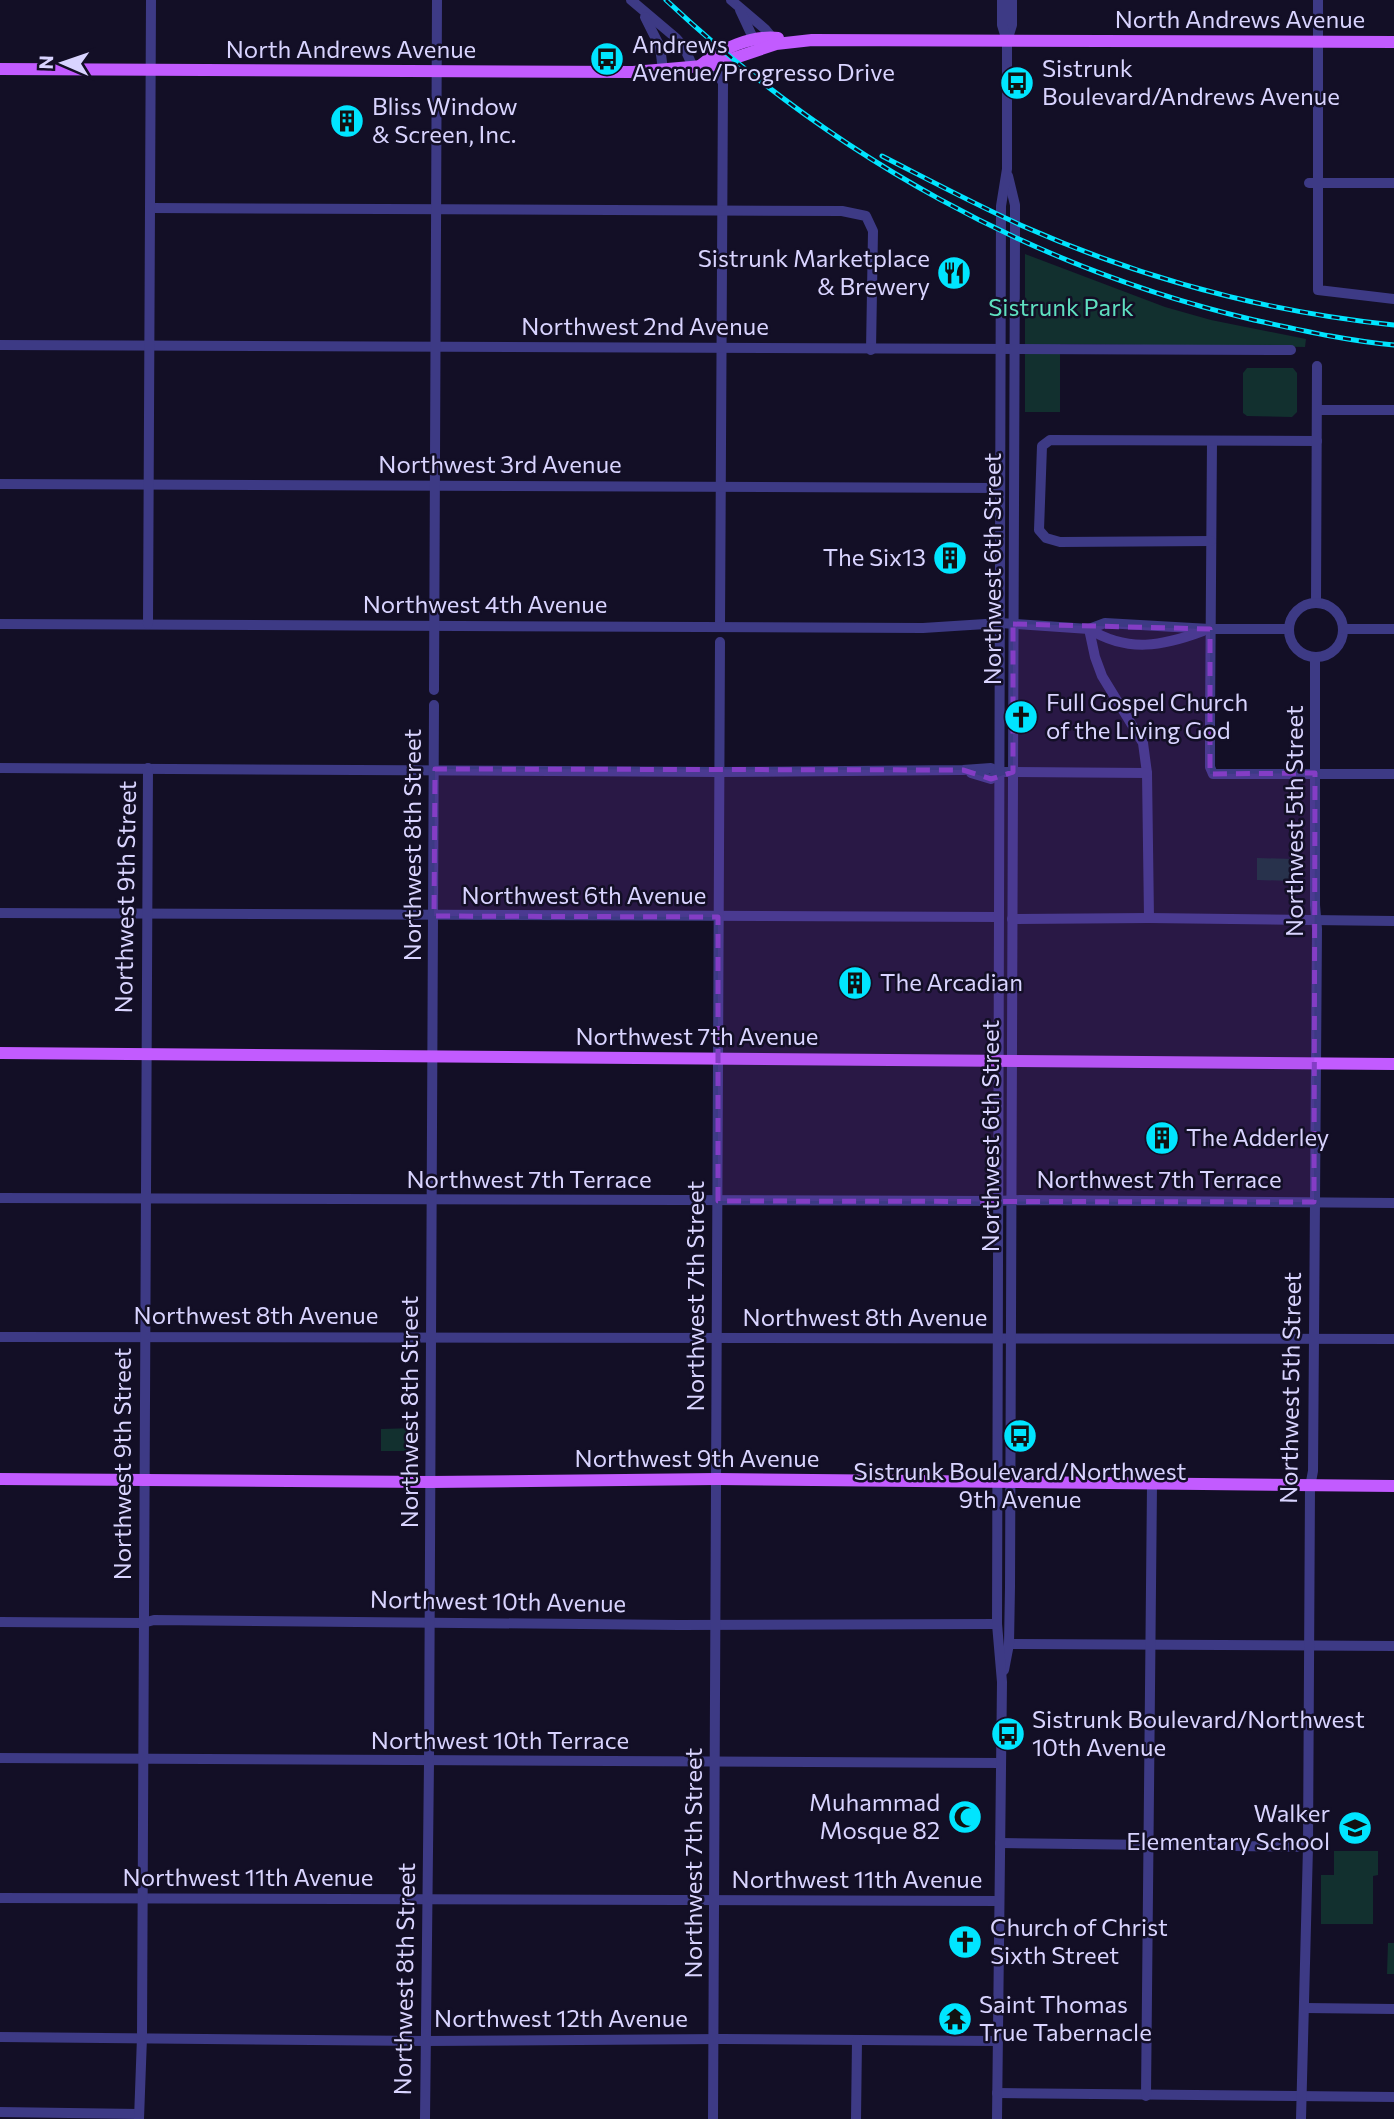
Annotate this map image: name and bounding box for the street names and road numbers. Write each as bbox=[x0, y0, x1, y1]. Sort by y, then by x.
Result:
street label: North Andrews Avenue bbox=[1115, 4, 1365, 33]
street label: North Andrews Avenue bbox=[226, 34, 476, 63]
street label: Northwest 2nd Avenue bbox=[521, 311, 769, 340]
street label: Northwest 3rd Avenue bbox=[378, 449, 622, 478]
street label: Northwest 6th Street bbox=[977, 453, 1006, 685]
street label: Northwest 4th Avenue bbox=[363, 589, 607, 618]
street label: Northwest 5th Street bbox=[1279, 705, 1308, 937]
street label: Northwest 8th Street bbox=[397, 729, 426, 961]
street label: Northwest 9th Street bbox=[108, 780, 141, 1014]
street label: Northwest 6th Avenue bbox=[462, 880, 706, 909]
street label: Northwest 6th Street bbox=[975, 1020, 1004, 1252]
street label: Northwest 7th Avenue bbox=[576, 1021, 818, 1050]
street label: Northwest 7th Terrace bbox=[406, 1164, 652, 1193]
street label: Northwest 7th Terrace bbox=[1036, 1164, 1282, 1193]
street label: Northwest 7th Street bbox=[680, 1180, 709, 1411]
street label: Northwest 5th Street bbox=[1273, 1272, 1306, 1504]
street label: Northwest 8th Street bbox=[394, 1296, 423, 1528]
street label: Northwest 8th Avenue bbox=[134, 1300, 378, 1329]
street label: Northwest 8th Avenue bbox=[743, 1302, 987, 1331]
street label: Northwest 9th Street bbox=[107, 1348, 136, 1580]
street label: Northwest 9th Avenue bbox=[575, 1443, 819, 1472]
street label: Northwest 10th Avenue bbox=[370, 1584, 626, 1617]
street label: Northwest 10th Terrace bbox=[371, 1725, 629, 1754]
street label: Northwest 7th Street bbox=[678, 1747, 707, 1978]
street label: Northwest 11th Avenue bbox=[123, 1862, 373, 1891]
street label: Northwest 8th Street bbox=[387, 1862, 420, 2096]
street label: Northwest 11th Avenue bbox=[732, 1864, 982, 1893]
street label: Northwest 12th Avenue bbox=[434, 2003, 688, 2032]

